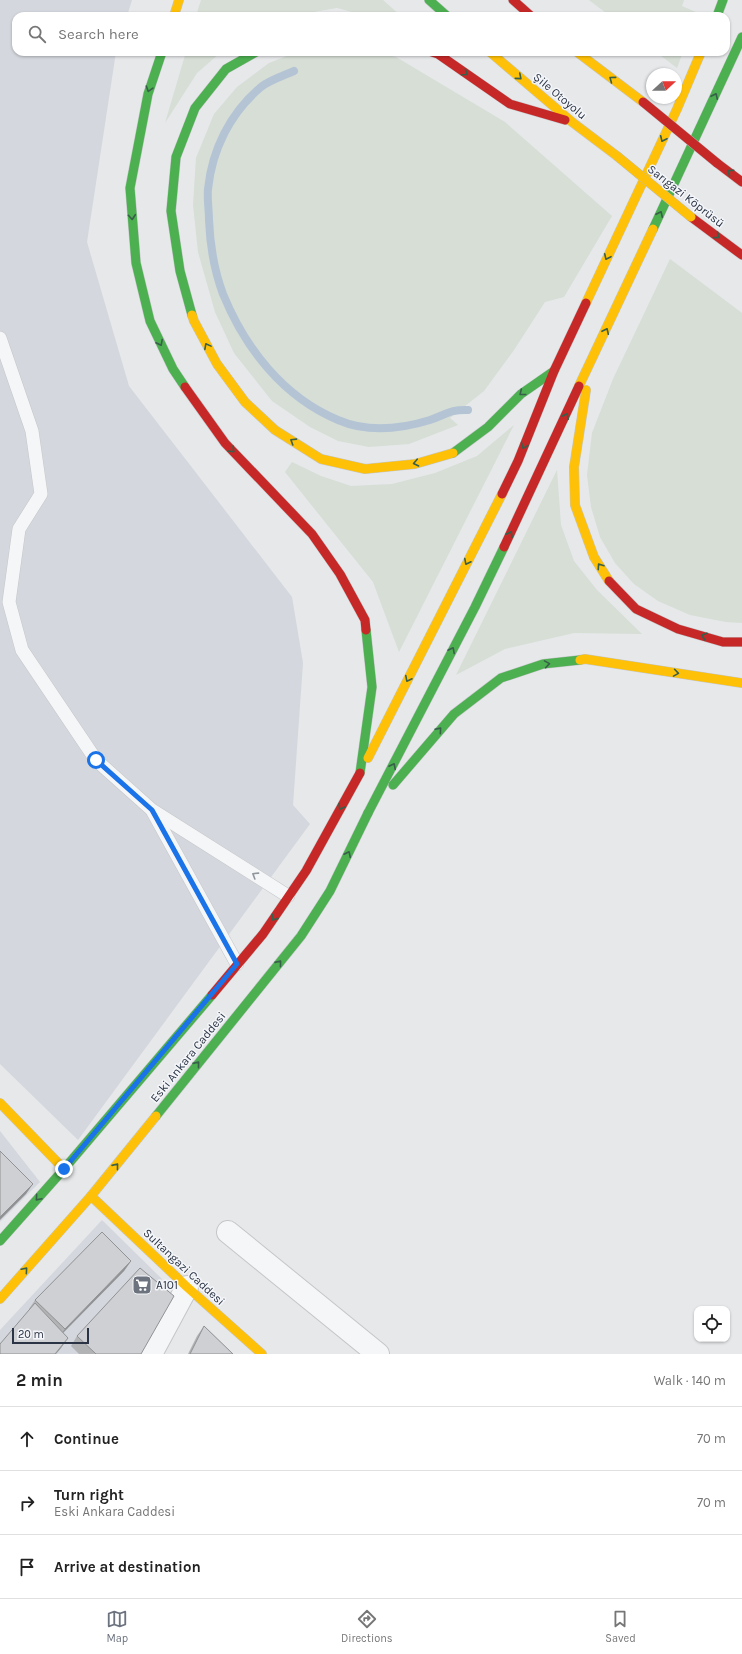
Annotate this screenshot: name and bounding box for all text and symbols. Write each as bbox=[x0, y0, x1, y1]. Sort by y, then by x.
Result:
search box bbox=[12, 12, 730, 56]
icon: search bbox=[26, 23, 48, 45]
text: Search here bbox=[58, 25, 139, 43]
one-way arrow bbox=[461, 68, 468, 76]
north arrow bbox=[646, 68, 682, 104]
street label: Şile Otoyolu bbox=[531, 70, 589, 122]
one-way arrow bbox=[515, 73, 522, 80]
one-way arrow bbox=[610, 77, 617, 84]
one-way arrow bbox=[146, 85, 154, 92]
one-way arrow bbox=[710, 92, 718, 100]
one-way arrow bbox=[660, 134, 668, 142]
street label: Sarıgazi Köprüsü bbox=[645, 162, 727, 230]
one-way arrow bbox=[727, 170, 734, 177]
one-way arrow bbox=[655, 210, 663, 218]
one-way arrow bbox=[128, 214, 137, 220]
one-way arrow bbox=[712, 231, 719, 238]
one-way arrow bbox=[604, 253, 612, 260]
one-way arrow bbox=[601, 328, 609, 336]
one-way arrow bbox=[156, 338, 163, 346]
one-way arrow bbox=[204, 343, 212, 350]
one-way arrow bbox=[520, 388, 527, 395]
one-way arrow bbox=[561, 413, 569, 421]
one-way arrow bbox=[290, 438, 297, 446]
one-way arrow bbox=[521, 441, 529, 449]
one-way arrow bbox=[228, 445, 235, 453]
one-way arrow bbox=[413, 459, 419, 467]
one-way arrow bbox=[505, 530, 513, 538]
one-way arrow bbox=[464, 558, 472, 566]
one-way arrow bbox=[598, 563, 605, 570]
one-way arrow bbox=[700, 632, 707, 641]
one-way arrow bbox=[448, 647, 455, 654]
one-way arrow bbox=[544, 660, 551, 669]
one-way arrow bbox=[673, 668, 679, 677]
one-way arrow bbox=[405, 674, 413, 682]
one-way arrow bbox=[435, 728, 442, 735]
route start bbox=[87, 751, 105, 769]
one-way arrow bbox=[388, 762, 395, 770]
one-way arrow bbox=[339, 803, 346, 810]
one-way arrow bbox=[343, 850, 351, 858]
one-way arrow bbox=[252, 873, 259, 880]
one-way arrow bbox=[271, 914, 279, 921]
one-way arrow bbox=[274, 961, 281, 968]
street label: Eski Ankara Caddesi bbox=[147, 1009, 229, 1105]
one-way arrow bbox=[193, 1062, 200, 1069]
route end bbox=[55, 1160, 73, 1178]
one-way arrow bbox=[111, 1163, 118, 1170]
one-way arrow bbox=[36, 1194, 43, 1201]
street label: Sultangazi Caddesi bbox=[140, 1226, 228, 1308]
one-way arrow bbox=[21, 1267, 28, 1274]
supermarket icon: A101 bbox=[131, 1274, 153, 1296]
place label: A101 bbox=[156, 1278, 178, 1292]
map controls bbox=[694, 1306, 730, 1342]
button: locate bbox=[694, 1306, 730, 1342]
scale bar bbox=[12, 1326, 89, 1345]
text: 20 m bbox=[18, 1328, 44, 1341]
text: 2 min bbox=[16, 1370, 63, 1390]
text: Walk · 140 m bbox=[654, 1373, 726, 1388]
icon: ahead bbox=[16, 1428, 38, 1450]
text: Continue bbox=[54, 1430, 119, 1448]
text: 70 m bbox=[697, 1431, 726, 1446]
text: Turn right bbox=[54, 1486, 124, 1504]
icon: right bbox=[16, 1492, 38, 1514]
text: 70 m bbox=[697, 1495, 726, 1510]
text: Eski Ankara Caddesi bbox=[54, 1504, 175, 1519]
icon: arrive bbox=[16, 1556, 38, 1578]
text: Arrive at destination bbox=[54, 1558, 201, 1576]
tab: Map bbox=[106, 1608, 128, 1645]
tab: Directions bbox=[341, 1608, 393, 1645]
tab: Saved bbox=[605, 1608, 636, 1645]

